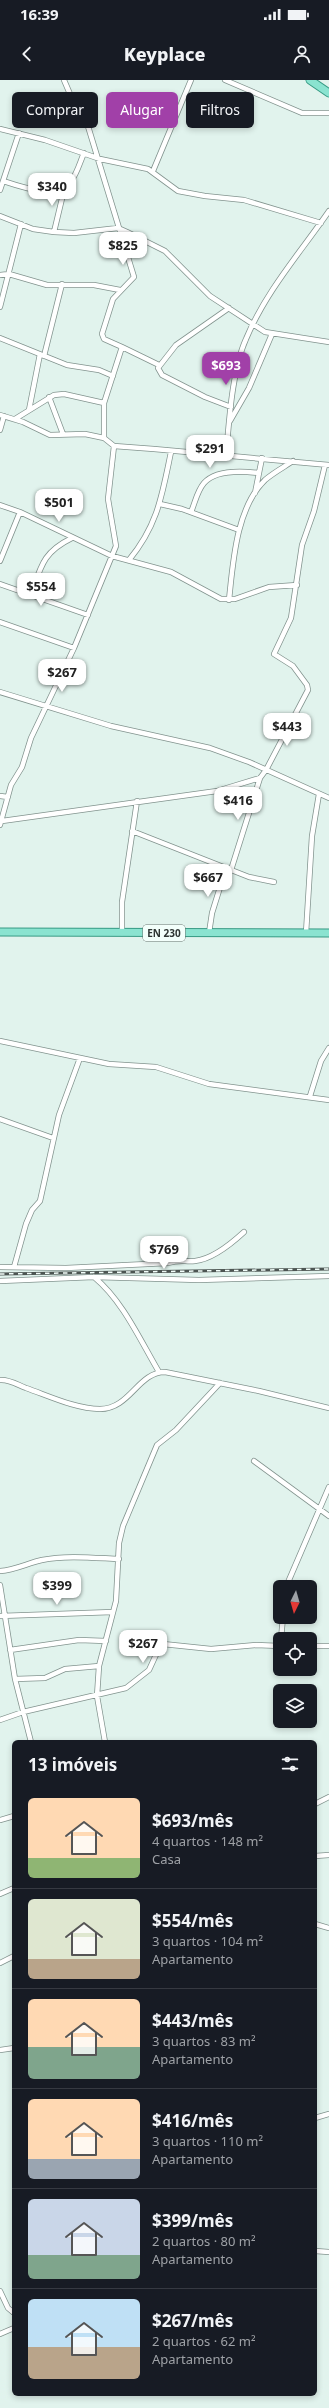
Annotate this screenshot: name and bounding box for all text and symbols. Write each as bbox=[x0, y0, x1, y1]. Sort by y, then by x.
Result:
text: 16:39 bbox=[20, 4, 59, 24]
text: Keyplace bbox=[124, 42, 205, 66]
icon: back bbox=[16, 43, 38, 65]
icon: person bbox=[291, 43, 313, 65]
chip: Comprar bbox=[12, 92, 98, 128]
chip: Alugar bbox=[106, 92, 178, 128]
chip: Filtros bbox=[186, 92, 254, 128]
pin: $340 bbox=[28, 173, 76, 207]
text: $340 bbox=[37, 177, 67, 195]
pin: $825 bbox=[99, 232, 147, 266]
text: $825 bbox=[108, 236, 138, 254]
pin: $693 bbox=[202, 352, 250, 386]
text: $693 bbox=[211, 356, 241, 374]
pin: $291 bbox=[186, 435, 234, 469]
text: $291 bbox=[195, 439, 225, 457]
pin: $501 bbox=[35, 489, 83, 523]
text: $501 bbox=[44, 493, 74, 511]
pin: $554 bbox=[17, 573, 65, 607]
text: $554 bbox=[26, 577, 56, 595]
pin: $267 bbox=[38, 659, 86, 693]
text: $267 bbox=[47, 663, 77, 681]
pin: $443 bbox=[263, 713, 311, 747]
text: $443 bbox=[272, 717, 302, 735]
pin: $416 bbox=[214, 787, 262, 821]
text: $416 bbox=[223, 791, 253, 809]
pin: $667 bbox=[184, 864, 232, 898]
text: $667 bbox=[193, 868, 223, 886]
road number: EN 230 bbox=[143, 925, 185, 941]
pin: $769 bbox=[140, 1236, 188, 1270]
text: $769 bbox=[149, 1240, 179, 1258]
pin: $399 bbox=[33, 1572, 81, 1606]
text: $399 bbox=[42, 1576, 72, 1594]
north arrow bbox=[273, 1580, 317, 1624]
map controls bbox=[273, 1580, 317, 1728]
pin: $267 bbox=[119, 1630, 167, 1664]
button: locate bbox=[273, 1632, 317, 1676]
text: $267 bbox=[128, 1634, 158, 1652]
button: layers bbox=[273, 1684, 317, 1728]
text: 13 imóveis bbox=[28, 1753, 117, 1776]
icon: filters bbox=[279, 1753, 301, 1775]
text: $693/mês bbox=[152, 1809, 233, 1832]
icon: home bbox=[60, 1814, 108, 1862]
text: 4 quartos · 148 m² bbox=[152, 1832, 263, 1850]
text: Casa bbox=[152, 1850, 181, 1868]
text: $554/mês bbox=[152, 1909, 233, 1932]
icon: home bbox=[60, 1915, 108, 1963]
text: 3 quartos · 104 m² bbox=[152, 1932, 263, 1950]
text: Apartamento bbox=[152, 1950, 233, 1968]
text: $443/mês bbox=[152, 2009, 233, 2032]
icon: home bbox=[60, 2015, 108, 2063]
text: 3 quartos · 83 m² bbox=[152, 2032, 256, 2050]
text: Apartamento bbox=[152, 2050, 233, 2068]
text: $416/mês bbox=[152, 2109, 233, 2132]
icon: home bbox=[60, 2115, 108, 2163]
text: 3 quartos · 110 m² bbox=[152, 2132, 263, 2150]
text: Apartamento bbox=[152, 2150, 233, 2168]
text: $399/mês bbox=[152, 2209, 233, 2232]
icon: home bbox=[60, 2215, 108, 2263]
text: 2 quartos · 80 m² bbox=[152, 2232, 256, 2250]
text: Apartamento bbox=[152, 2250, 233, 2268]
text: $267/mês bbox=[152, 2309, 233, 2332]
icon: home bbox=[60, 2315, 108, 2363]
text: 2 quartos · 62 m² bbox=[152, 2332, 256, 2350]
text: Apartamento bbox=[152, 2350, 233, 2368]

